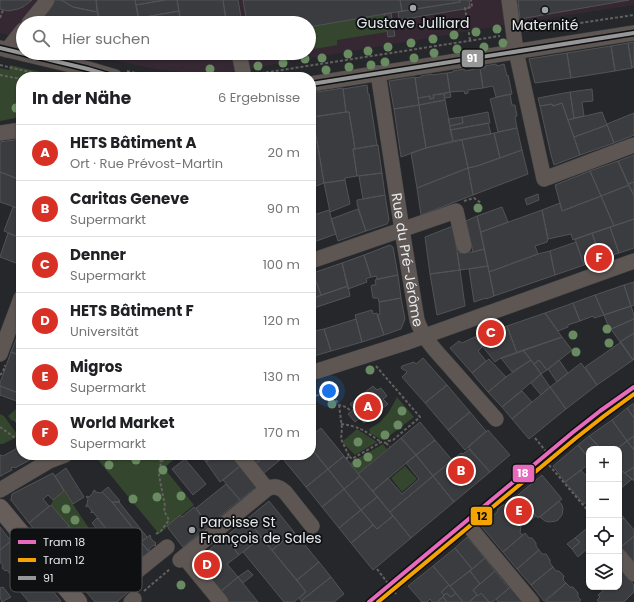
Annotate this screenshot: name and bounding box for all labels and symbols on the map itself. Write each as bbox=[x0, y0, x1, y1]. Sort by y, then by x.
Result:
marker: Gustave Julliard bbox=[408, 3, 418, 13]
marker: Maternité bbox=[540, 5, 550, 15]
place label: Gustave Julliard bbox=[357, 13, 469, 33]
place label: Maternité bbox=[512, 15, 579, 35]
line badge: 91 bbox=[461, 49, 484, 68]
text: 91 bbox=[467, 50, 477, 66]
street label: Rue du Pré-Jérôme bbox=[386, 191, 429, 330]
pin: F bbox=[586, 243, 612, 273]
pin: C bbox=[478, 318, 504, 348]
your location bbox=[319, 381, 339, 401]
pin: A bbox=[355, 392, 381, 422]
pin: B bbox=[448, 456, 474, 486]
line badge: 18 bbox=[512, 464, 535, 483]
text: 18 bbox=[517, 465, 529, 481]
pin: E bbox=[506, 496, 532, 526]
line badge: 12 bbox=[470, 506, 493, 526]
text: 12 bbox=[477, 508, 487, 524]
place label: Paroisse St François de Sales bbox=[200, 512, 322, 548]
marker: Paroisse St François de Sales bbox=[187, 525, 197, 535]
legend bbox=[10, 528, 142, 592]
text: Tram 18 bbox=[43, 534, 85, 550]
pin: D bbox=[194, 550, 220, 580]
text: Tram 12 bbox=[43, 552, 85, 568]
text: 91 bbox=[43, 570, 53, 586]

